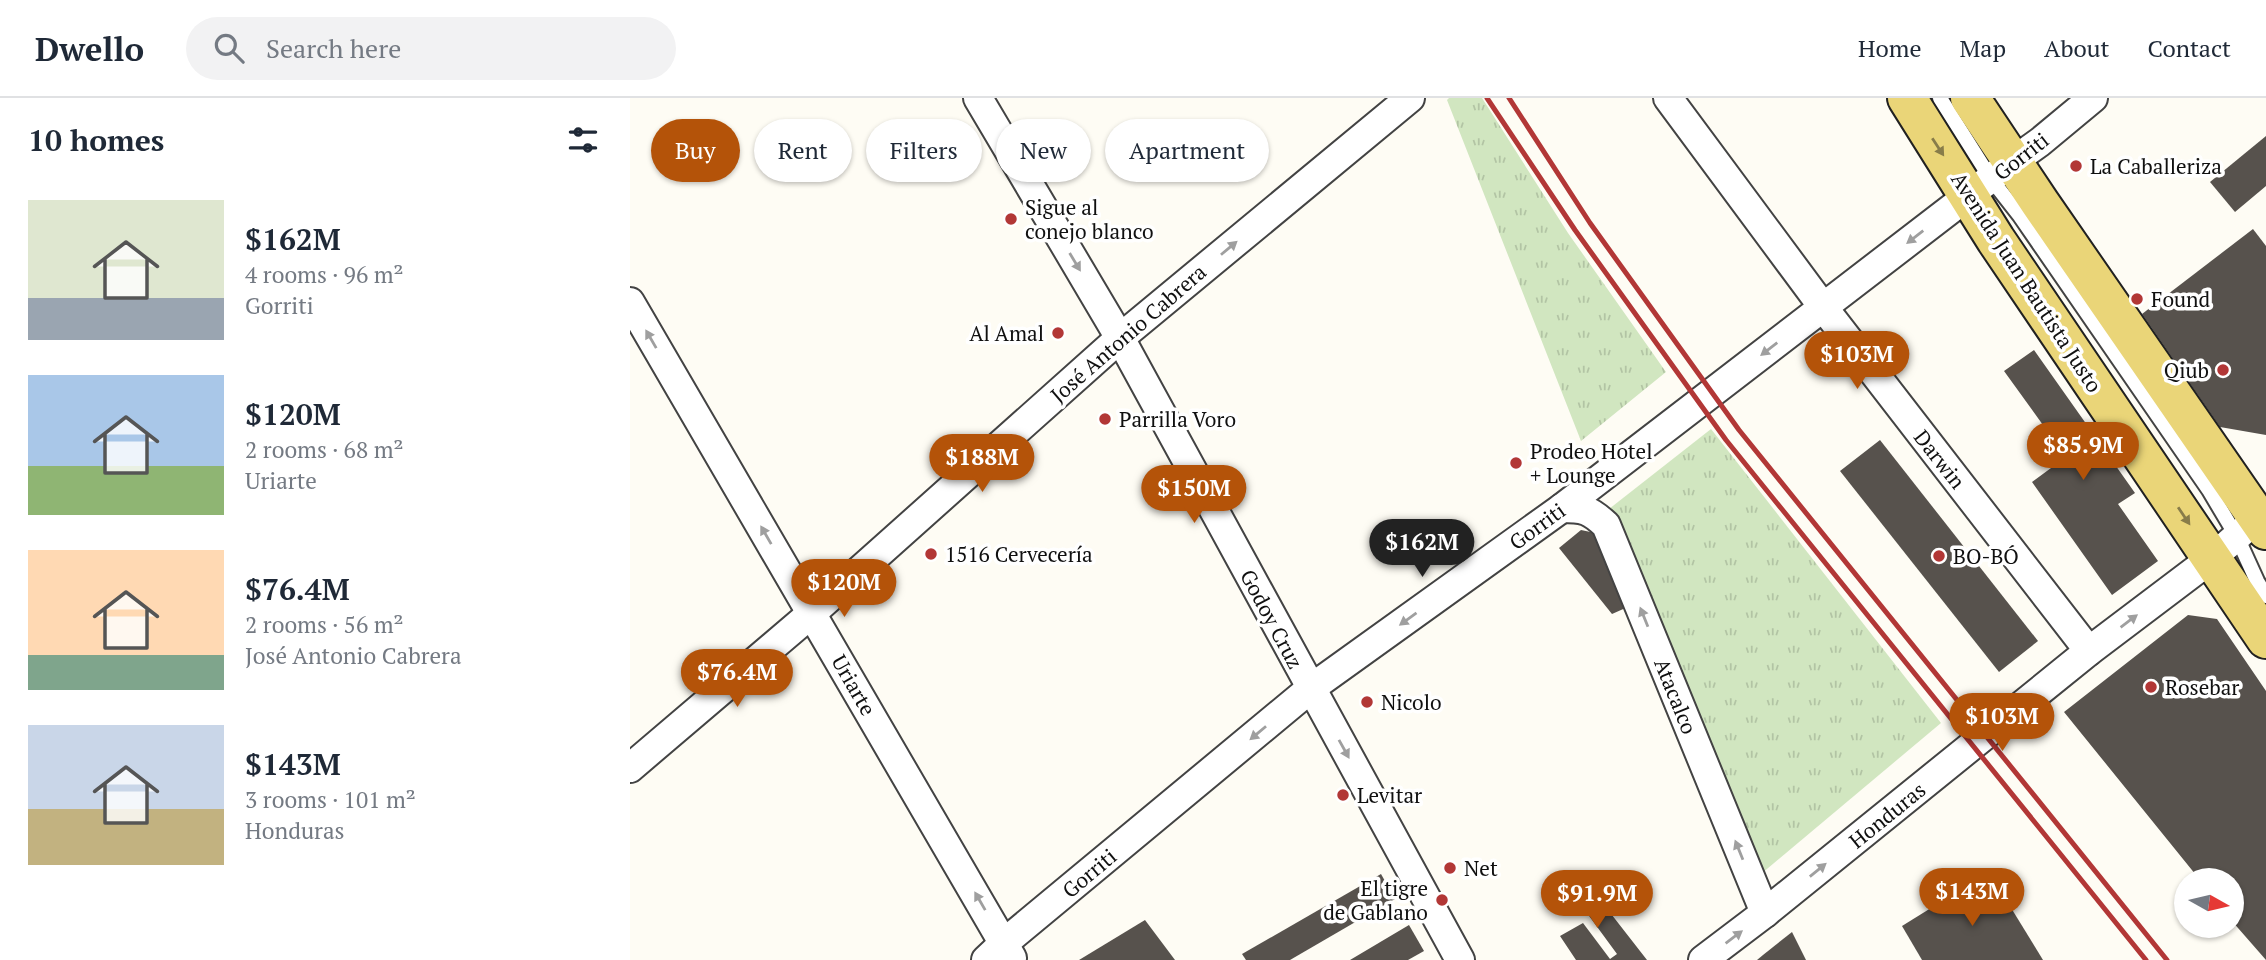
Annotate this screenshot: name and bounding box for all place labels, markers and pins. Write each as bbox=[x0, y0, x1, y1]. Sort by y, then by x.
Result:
place label: La Caballeriza bbox=[2090, 152, 2222, 180]
marker: La Caballeriza bbox=[2068, 158, 2084, 174]
place label: Sigue al conejo blanco bbox=[1025, 193, 1154, 245]
marker: Sigue al conejo blanco bbox=[1003, 211, 1019, 227]
place label: Found bbox=[2151, 285, 2211, 313]
marker: Found bbox=[2129, 291, 2145, 307]
place label: Al Amal bbox=[969, 319, 1044, 347]
marker: Al Amal bbox=[1050, 325, 1066, 341]
pin: $103M bbox=[1808, 331, 1906, 391]
place label: Qiub bbox=[2164, 356, 2209, 384]
marker: Qiub bbox=[2215, 362, 2231, 378]
place label: Parrilla Voro bbox=[1119, 405, 1236, 433]
marker: Parrilla Voro bbox=[1097, 411, 1113, 427]
pin: $85.9M bbox=[2026, 422, 2140, 482]
pin: $188M bbox=[933, 434, 1031, 494]
place label: Prodeo Hotel + Lounge bbox=[1530, 437, 1652, 489]
marker: Prodeo Hotel + Lounge bbox=[1508, 455, 1524, 471]
pin: $150M bbox=[1145, 466, 1243, 525]
pin: $162M bbox=[1373, 519, 1471, 579]
place label: 1516 Cervecería bbox=[945, 540, 1093, 568]
place label: BO-BÓ bbox=[1953, 542, 2019, 570]
marker: 1516 Cervecería bbox=[923, 546, 939, 562]
marker: BO-BÓ bbox=[1931, 548, 1947, 564]
pin: $120M bbox=[795, 560, 893, 619]
pin: $76.4M bbox=[680, 650, 794, 709]
place label: Rosebar bbox=[2165, 673, 2239, 701]
marker: Rosebar bbox=[2143, 679, 2159, 695]
place label: Nicolo bbox=[1381, 688, 1442, 716]
marker: Nicolo bbox=[1359, 694, 1375, 710]
pin: $103M bbox=[1953, 694, 2051, 753]
place label: Levitar bbox=[1357, 781, 1422, 809]
marker: Levitar bbox=[1335, 787, 1351, 803]
place label: Net bbox=[1464, 854, 1498, 882]
marker: Net bbox=[1442, 860, 1458, 876]
pin: $143M bbox=[1923, 868, 2021, 928]
pin: $91.9M bbox=[1540, 870, 1654, 930]
place label: El tigre de Gablano bbox=[1323, 874, 1428, 926]
marker: El tigre de Gablano bbox=[1434, 892, 1450, 908]

